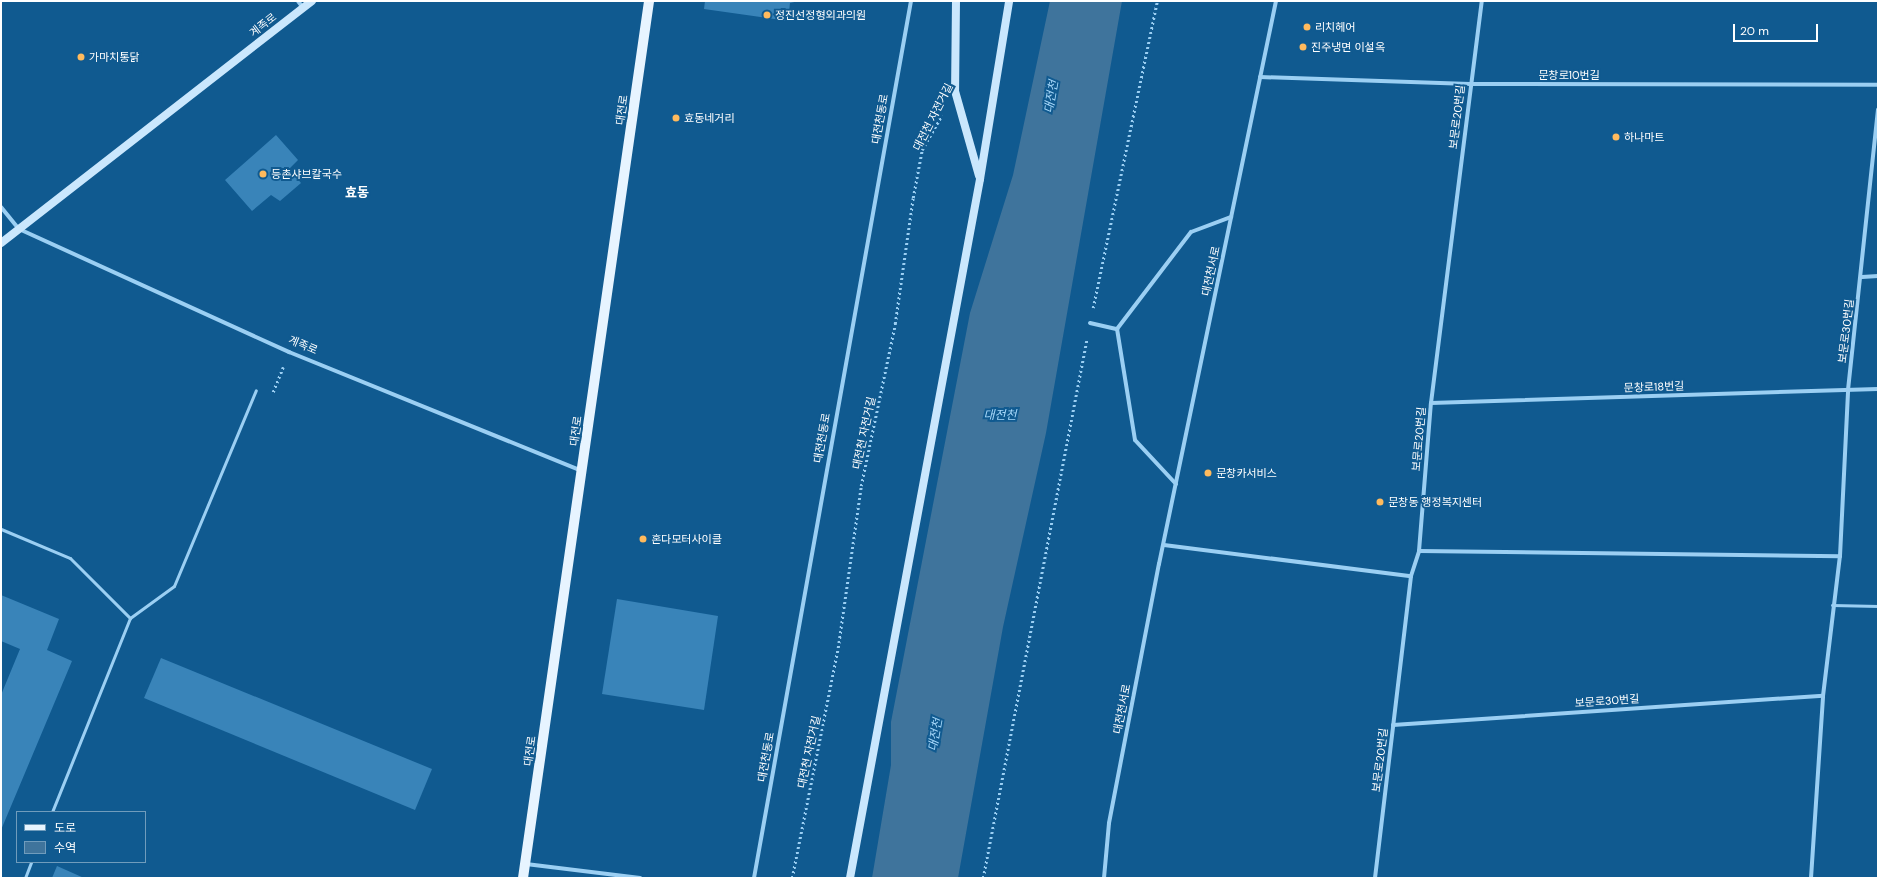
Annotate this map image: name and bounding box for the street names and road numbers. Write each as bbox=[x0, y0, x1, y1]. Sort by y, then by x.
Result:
street label: 계족로 bbox=[247, 10, 279, 40]
street label: 문창로10번길 bbox=[1538, 68, 1600, 82]
street label: 대전천 자전거길 bbox=[910, 81, 956, 153]
street label: 보문로20번길 bbox=[1447, 84, 1467, 150]
street label: 대전천동로 bbox=[869, 93, 891, 145]
street label: 대전로 bbox=[613, 94, 631, 126]
street label: 대전천서로 bbox=[1199, 245, 1223, 297]
street label: 보문로30번길 bbox=[1836, 298, 1856, 364]
street label: 계족로 bbox=[286, 333, 320, 357]
street label: 문창로18번길 bbox=[1623, 379, 1685, 395]
street label: 대전천 자전거길 bbox=[850, 396, 878, 470]
street label: 보문로20번길 bbox=[1410, 406, 1428, 472]
street label: 대전천동로 bbox=[811, 412, 833, 464]
street label: 대전로 bbox=[567, 415, 585, 447]
street label: 대전천서로 bbox=[1111, 683, 1133, 735]
street label: 보문로30번길 bbox=[1574, 692, 1640, 710]
street label: 대전천 자전거길 bbox=[795, 715, 823, 789]
street label: 보문로20번길 bbox=[1370, 727, 1390, 793]
street label: 대전천동로 bbox=[755, 731, 777, 783]
street label: 대전로 bbox=[521, 735, 539, 767]

